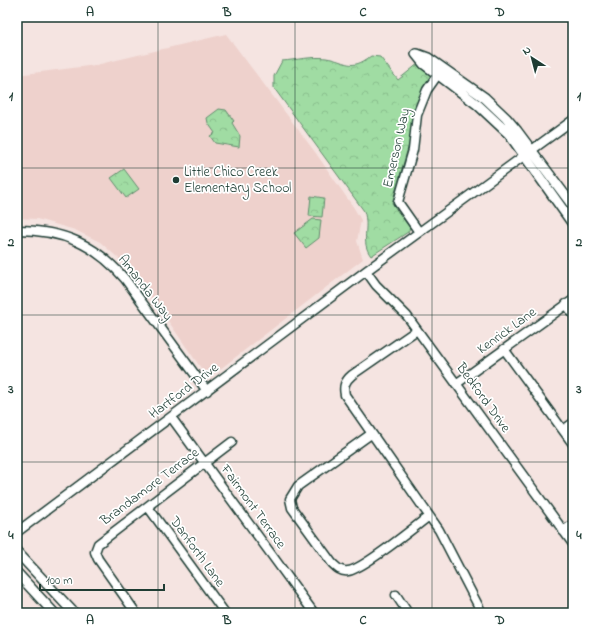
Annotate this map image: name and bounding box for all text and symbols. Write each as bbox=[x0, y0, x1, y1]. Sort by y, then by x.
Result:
text: A bbox=[86, 3, 94, 22]
text: B bbox=[222, 3, 232, 22]
text: C bbox=[359, 3, 367, 22]
text: D bbox=[494, 3, 505, 22]
north arrow bbox=[512, 38, 552, 78]
text: N bbox=[519, 42, 534, 59]
text: 1 bbox=[9, 87, 14, 106]
text: 1 bbox=[577, 87, 582, 106]
street label: Emerson Way bbox=[378, 106, 417, 190]
place label: Little Chico Creek Elementary School bbox=[184, 162, 291, 200]
marker: Little Chico Creek Elementary School bbox=[171, 175, 181, 185]
text: 2 bbox=[7, 233, 15, 252]
text: 2 bbox=[575, 233, 583, 252]
street label: Amanda Way bbox=[112, 250, 178, 326]
street label: Kenrick Lane bbox=[473, 302, 542, 360]
street label: Hartford Drive bbox=[145, 357, 224, 424]
street label: Bedford Drive bbox=[450, 358, 516, 438]
text: 3 bbox=[7, 380, 14, 399]
text: 3 bbox=[575, 380, 582, 399]
street label: Brandamore Terrace bbox=[95, 442, 204, 532]
street label: Fairmont Terrace bbox=[215, 460, 291, 554]
street label: Danforth Lane bbox=[164, 512, 230, 592]
text: 4 bbox=[7, 526, 14, 545]
text: 4 bbox=[575, 526, 582, 545]
scale bar bbox=[40, 566, 164, 592]
text: 100 m bbox=[46, 572, 73, 590]
text: A bbox=[86, 611, 94, 630]
text: B bbox=[222, 611, 232, 630]
text: C bbox=[359, 611, 367, 630]
text: D bbox=[494, 611, 505, 630]

